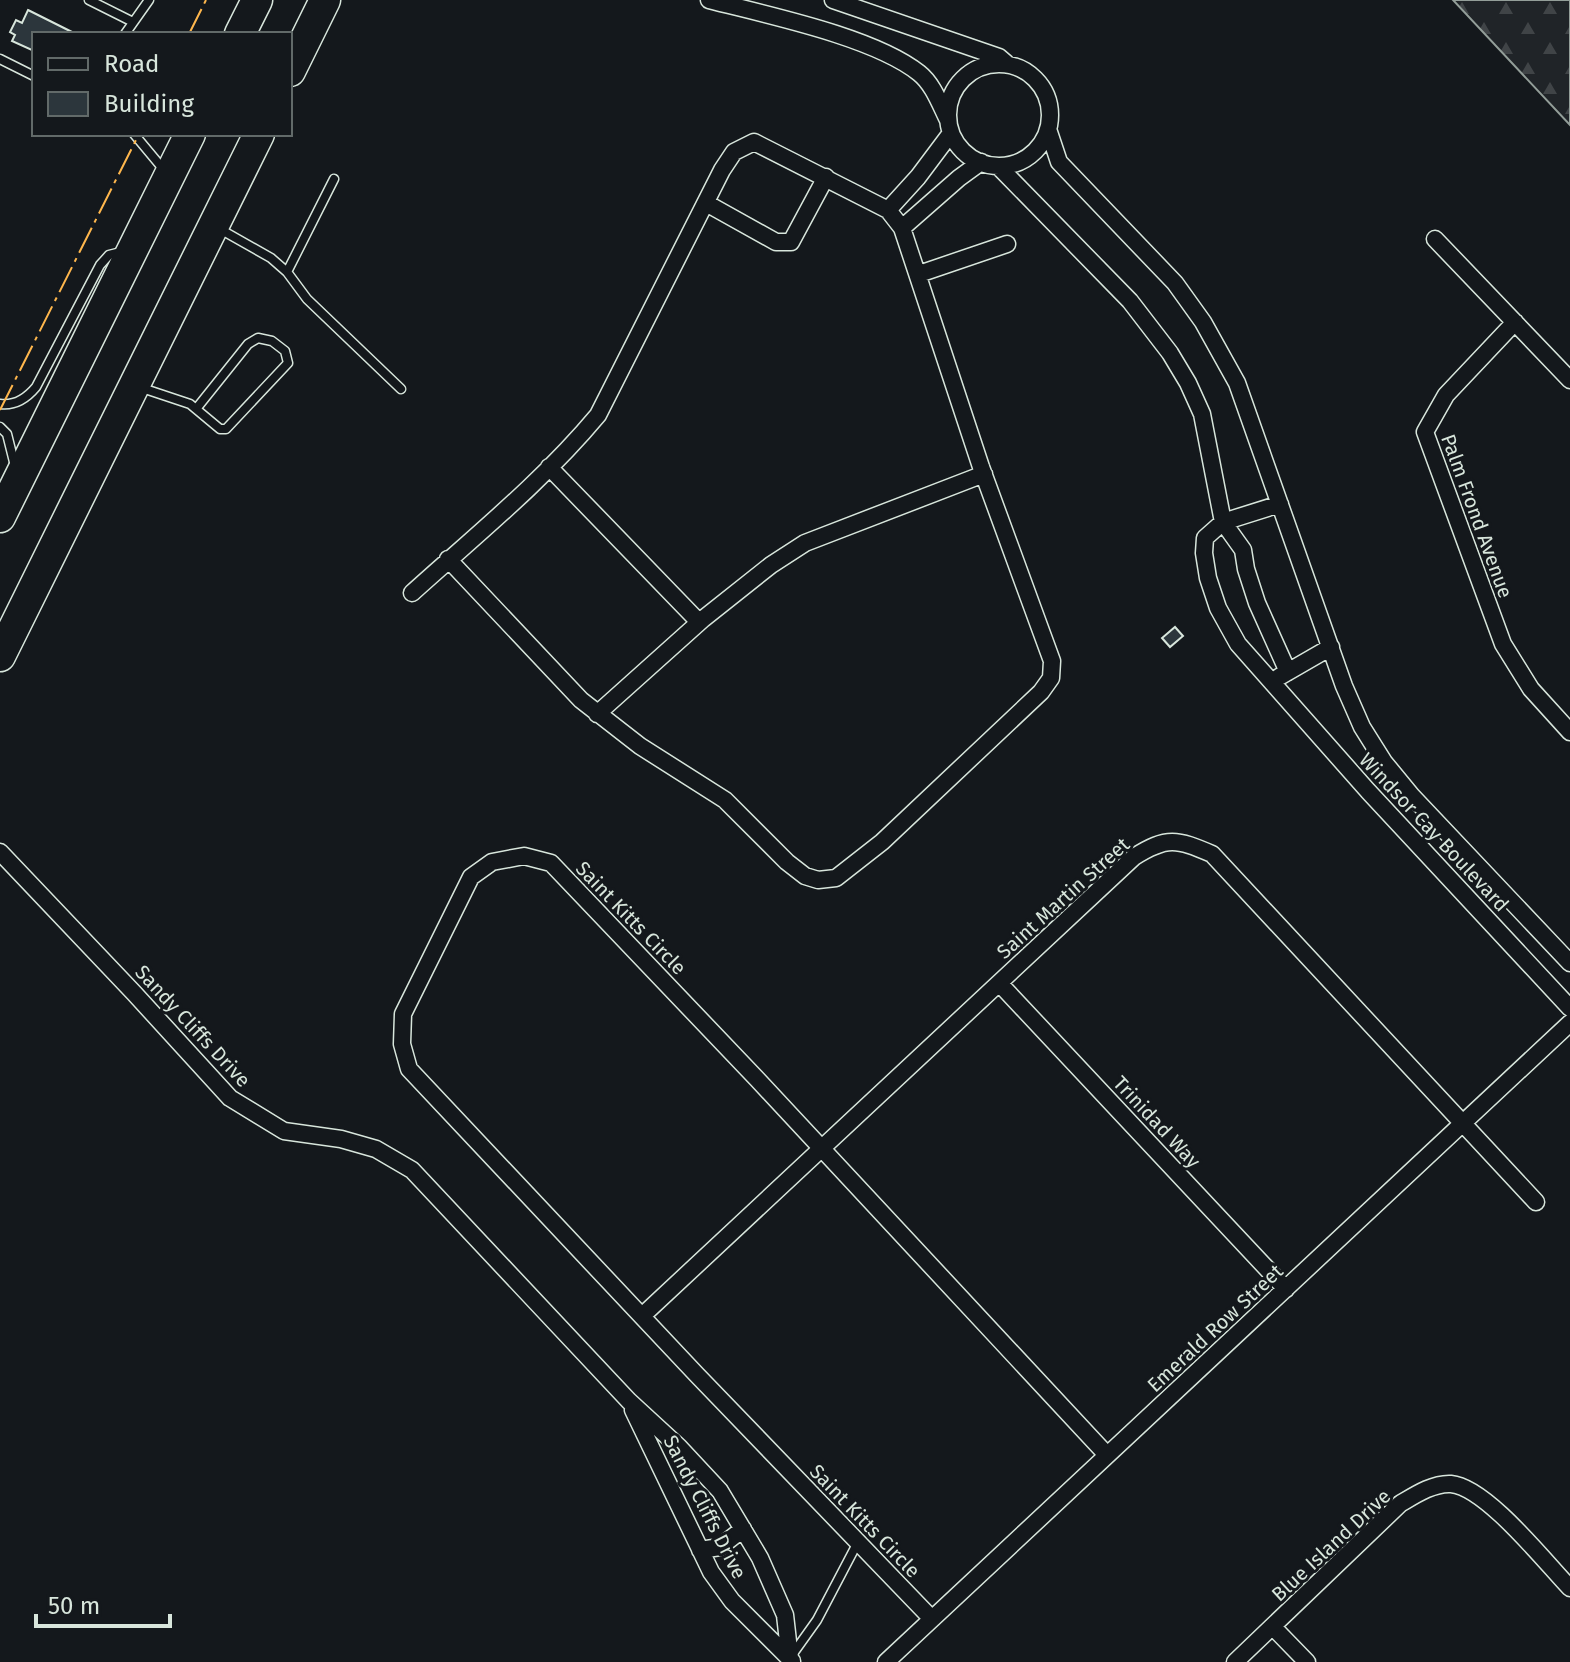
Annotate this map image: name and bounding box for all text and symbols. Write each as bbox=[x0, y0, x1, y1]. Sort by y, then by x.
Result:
legend bbox=[32, 32, 292, 136]
text: Road bbox=[104, 50, 159, 78]
text: Building bbox=[104, 90, 194, 118]
street label: Palm Frond Avenue bbox=[1436, 431, 1518, 601]
street label: Windsor Cay Boulevard bbox=[1354, 748, 1514, 916]
street label: Saint Martin Street bbox=[992, 832, 1135, 964]
street label: Saint Kitts Circle bbox=[571, 856, 691, 980]
street label: Sandy Cliffs Drive bbox=[130, 960, 256, 1092]
street label: Trinidad Way bbox=[1108, 1071, 1206, 1173]
street label: Emerald Row Street bbox=[1142, 1258, 1288, 1397]
street label: Sandy Cliffs Drive bbox=[658, 1431, 752, 1583]
street label: Saint Kitts Circle bbox=[805, 1459, 925, 1583]
street label: Blue Island Drive bbox=[1267, 1484, 1395, 1606]
scale bar bbox=[36, 1578, 170, 1628]
text: 50 m bbox=[48, 1592, 100, 1620]

